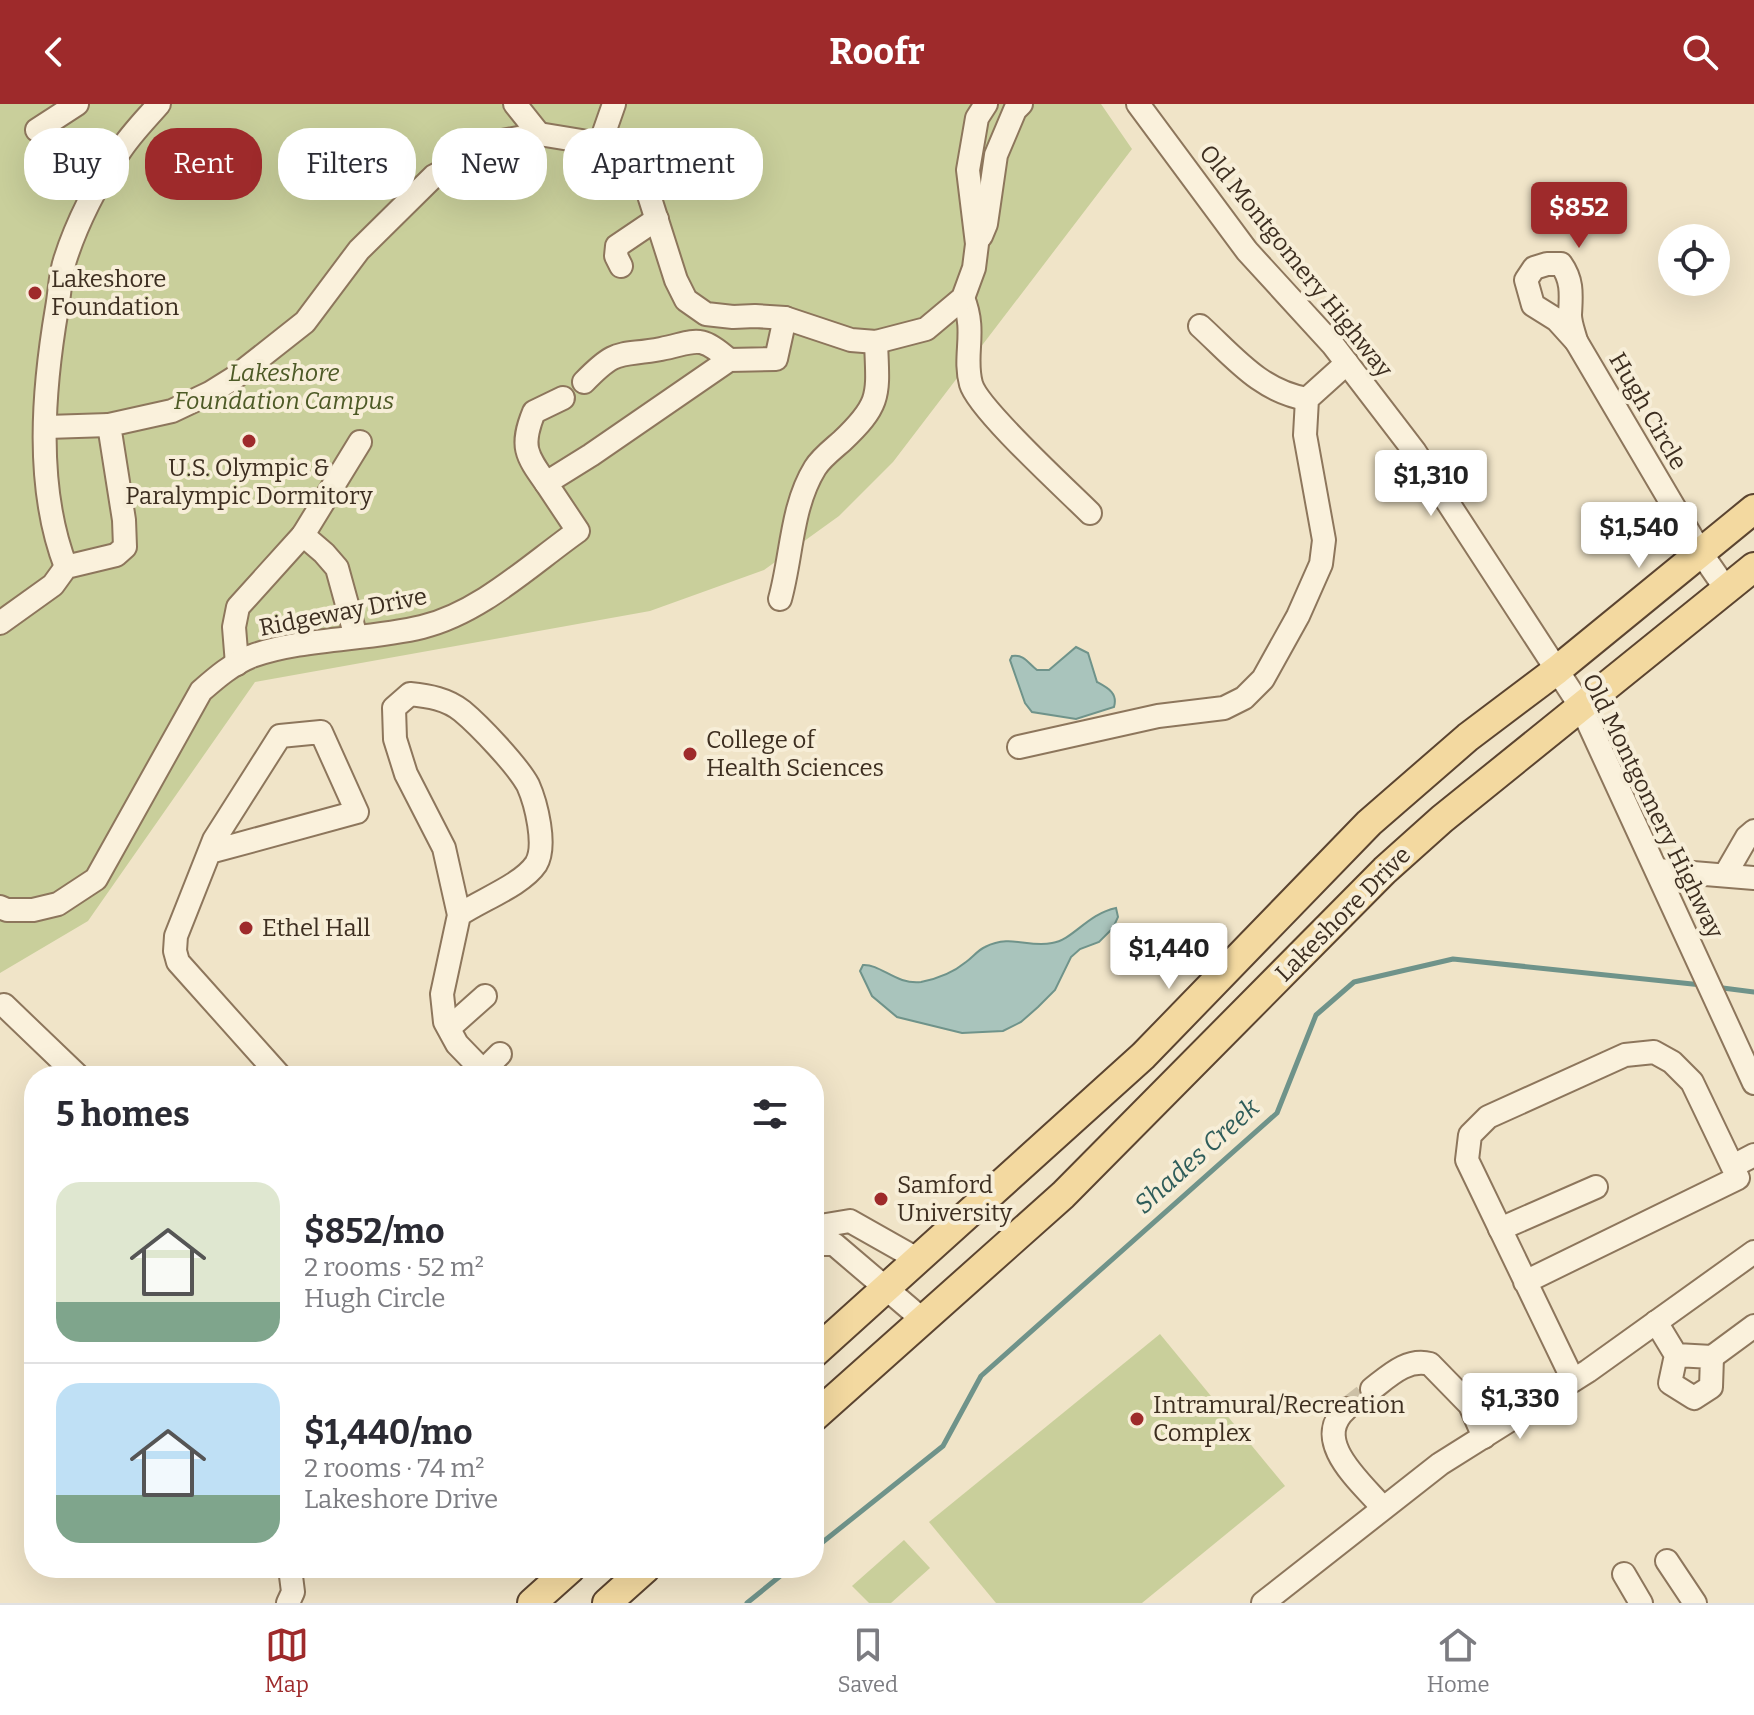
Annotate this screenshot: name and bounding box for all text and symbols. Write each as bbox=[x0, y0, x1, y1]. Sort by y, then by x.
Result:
icon: back bbox=[32, 30, 76, 74]
text: Roofr bbox=[829, 30, 925, 74]
icon: search bbox=[1678, 30, 1722, 74]
chip: Buy bbox=[24, 128, 129, 200]
chip: Rent bbox=[145, 128, 262, 200]
chip: Filters bbox=[278, 128, 416, 200]
chip: New bbox=[432, 128, 547, 200]
chip: Apartment bbox=[563, 128, 763, 200]
street label: Old Montgomery Highway bbox=[1194, 139, 1399, 383]
pin: $852 bbox=[1532, 182, 1626, 250]
text: $852 bbox=[1549, 192, 1609, 223]
map controls bbox=[1658, 224, 1730, 296]
button: locate bbox=[1658, 224, 1730, 296]
place label: Lakeshore Foundation bbox=[51, 265, 179, 321]
marker: Lakeshore Foundation bbox=[26, 284, 44, 302]
street label: Hugh Circle bbox=[1603, 347, 1693, 475]
park label: Lakeshore Foundation Campus bbox=[174, 359, 394, 415]
marker: U.S. Olympic & Paralympic Dormitory bbox=[240, 432, 258, 450]
pin: $1,310 bbox=[1366, 450, 1496, 518]
place label: U.S. Olympic & Paralympic Dormitory bbox=[125, 454, 373, 510]
text: $1,310 bbox=[1393, 460, 1469, 491]
pin: $1,540 bbox=[1574, 502, 1704, 570]
text: $1,540 bbox=[1599, 512, 1679, 543]
street label: Ridgeway Drive bbox=[257, 582, 429, 642]
street label: Old Montgomery Highway bbox=[1577, 669, 1729, 943]
place label: College of Health Sciences bbox=[706, 726, 884, 782]
marker: College of Health Sciences bbox=[681, 745, 699, 763]
street label: Lakeshore Drive bbox=[1270, 841, 1416, 987]
place label: Ethel Hall bbox=[262, 914, 371, 942]
marker: Ethel Hall bbox=[237, 919, 255, 937]
pin: $1,440 bbox=[1104, 923, 1234, 991]
text: $1,440 bbox=[1128, 933, 1210, 964]
water label: Shades Creek bbox=[1128, 1091, 1266, 1220]
icon: filters bbox=[748, 1092, 792, 1136]
text: 5 homes bbox=[56, 1094, 190, 1135]
place label: Samford University bbox=[897, 1171, 1013, 1227]
marker: Samford University bbox=[872, 1190, 890, 1208]
text: $852/mo bbox=[304, 1211, 445, 1252]
icon: home bbox=[120, 1214, 216, 1310]
text: 2 rooms · 52 m² bbox=[304, 1252, 484, 1283]
text: Hugh Circle bbox=[304, 1283, 446, 1314]
pin: $1,330 bbox=[1455, 1373, 1585, 1441]
text: $1,330 bbox=[1480, 1383, 1560, 1414]
place label: Intramural/Recreation Complex bbox=[1153, 1391, 1405, 1447]
marker: Intramural/Recreation Complex bbox=[1128, 1410, 1146, 1428]
text: $1,440/mo bbox=[304, 1412, 473, 1453]
icon: home bbox=[120, 1415, 216, 1511]
text: 2 rooms · 74 m² bbox=[304, 1453, 484, 1484]
text: Lakeshore Drive bbox=[304, 1484, 498, 1515]
tab: Map bbox=[264, 1623, 309, 1698]
tab: Saved bbox=[838, 1623, 898, 1698]
tab: Home bbox=[1427, 1623, 1490, 1698]

